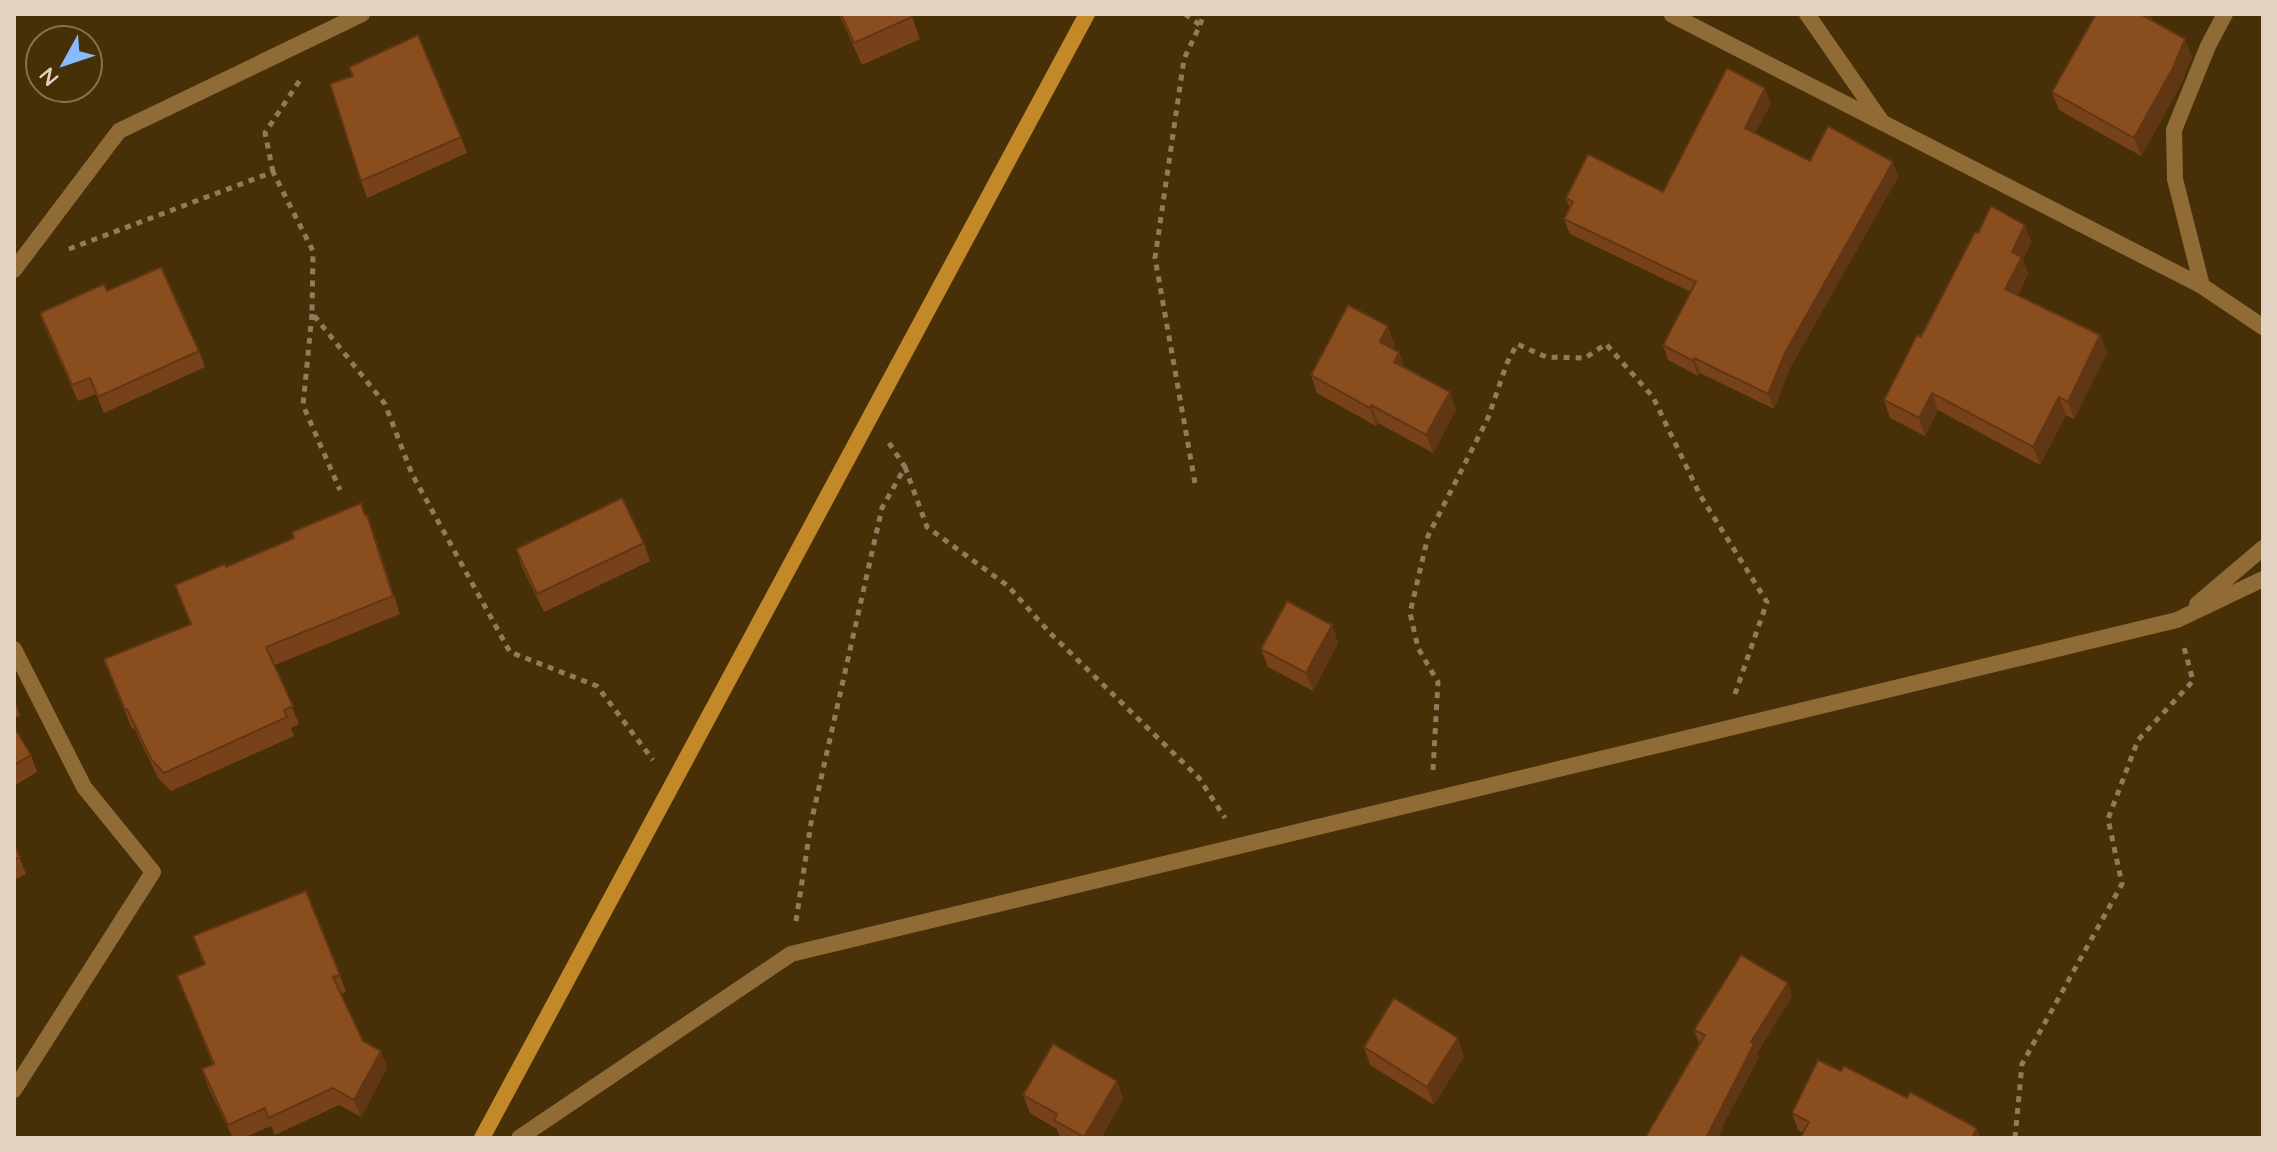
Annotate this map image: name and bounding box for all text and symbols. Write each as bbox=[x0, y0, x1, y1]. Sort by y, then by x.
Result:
north arrow bbox=[24, 24, 104, 104]
text: N bbox=[33, 62, 65, 92]

